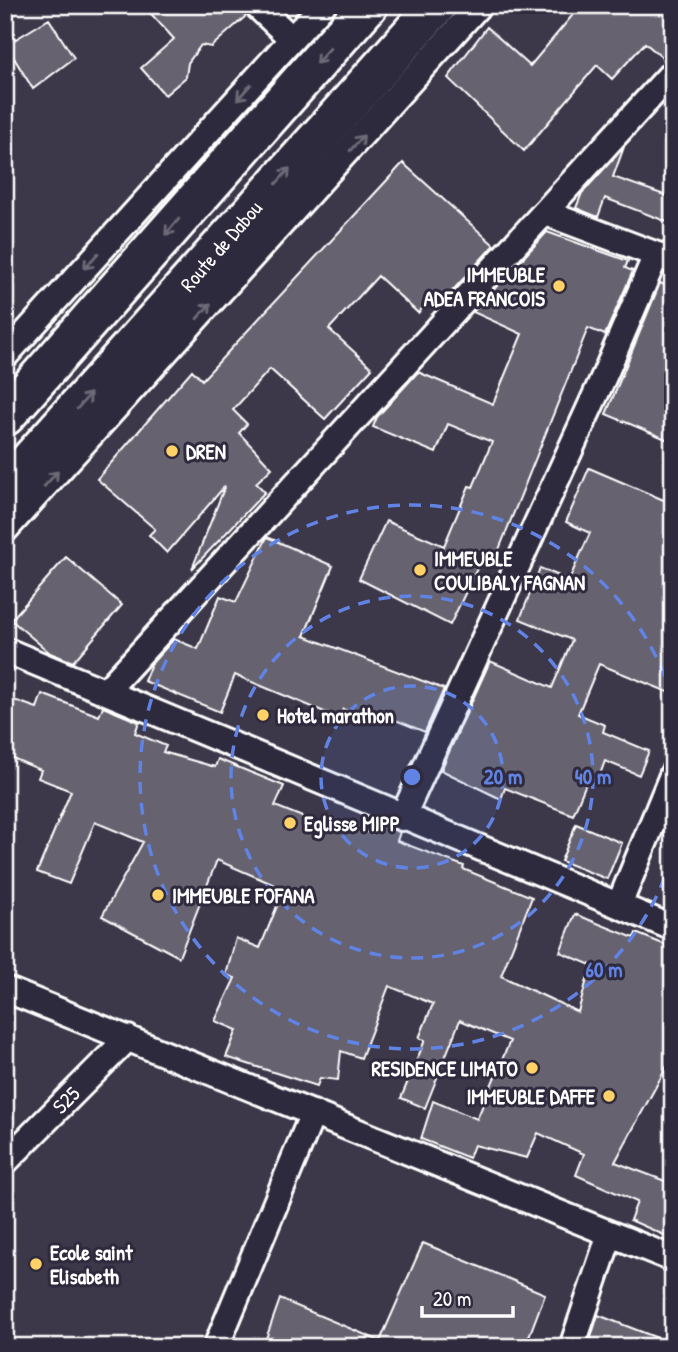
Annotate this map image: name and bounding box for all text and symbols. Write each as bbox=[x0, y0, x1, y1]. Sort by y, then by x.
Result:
one-way arrow bbox=[315, 47, 331, 65]
one-way arrow bbox=[236, 83, 252, 101]
one-way arrow bbox=[349, 135, 366, 152]
one-way arrow bbox=[275, 167, 291, 185]
street label: Route de Dabou bbox=[173, 194, 269, 298]
one-way arrow bbox=[164, 217, 180, 235]
one-way arrow bbox=[83, 252, 100, 269]
place label: IMMEUBLE ADEA FRANCOIS bbox=[424, 260, 546, 313]
marker: IMMEUBLE ADEA FRANCOIS bbox=[551, 278, 567, 294]
one-way arrow bbox=[196, 303, 213, 320]
one-way arrow bbox=[76, 392, 92, 410]
place label: DREN bbox=[186, 437, 226, 466]
marker: DREN bbox=[164, 443, 180, 459]
one-way arrow bbox=[43, 470, 59, 488]
place label: IMMEUBLE COULIBALY FAGNAN bbox=[434, 544, 585, 597]
marker: IMMEUBLE COULIBALY FAGNAN bbox=[412, 562, 428, 578]
place label: Hotel marathon bbox=[277, 701, 394, 730]
marker: Hotel marathon bbox=[255, 707, 271, 723]
text: 20 m bbox=[484, 762, 522, 791]
text: 40 m bbox=[575, 762, 611, 791]
centre of rings bbox=[400, 765, 424, 789]
place label: Eglisse MIPP bbox=[304, 809, 400, 839]
marker: Eglisse MIPP bbox=[282, 815, 298, 831]
place label: IMMEUBLE FOFANA bbox=[172, 881, 315, 910]
marker: IMMEUBLE FOFANA bbox=[150, 887, 166, 903]
text: 60 m bbox=[586, 955, 622, 984]
place label: RESIDENCE LIMATO bbox=[372, 1054, 518, 1083]
marker: RESIDENCE LIMATO bbox=[524, 1060, 540, 1076]
street label: S25 bbox=[46, 1080, 86, 1120]
place label: IMMEUBLE DAFFE bbox=[466, 1082, 596, 1111]
marker: IMMEUBLE DAFFE bbox=[601, 1088, 617, 1104]
place label: Ecole saint Elisabeth bbox=[50, 1238, 133, 1291]
marker: Ecole saint Elisabeth bbox=[28, 1256, 44, 1272]
scale bar bbox=[422, 1275, 514, 1319]
text: 20 m bbox=[433, 1284, 471, 1313]

